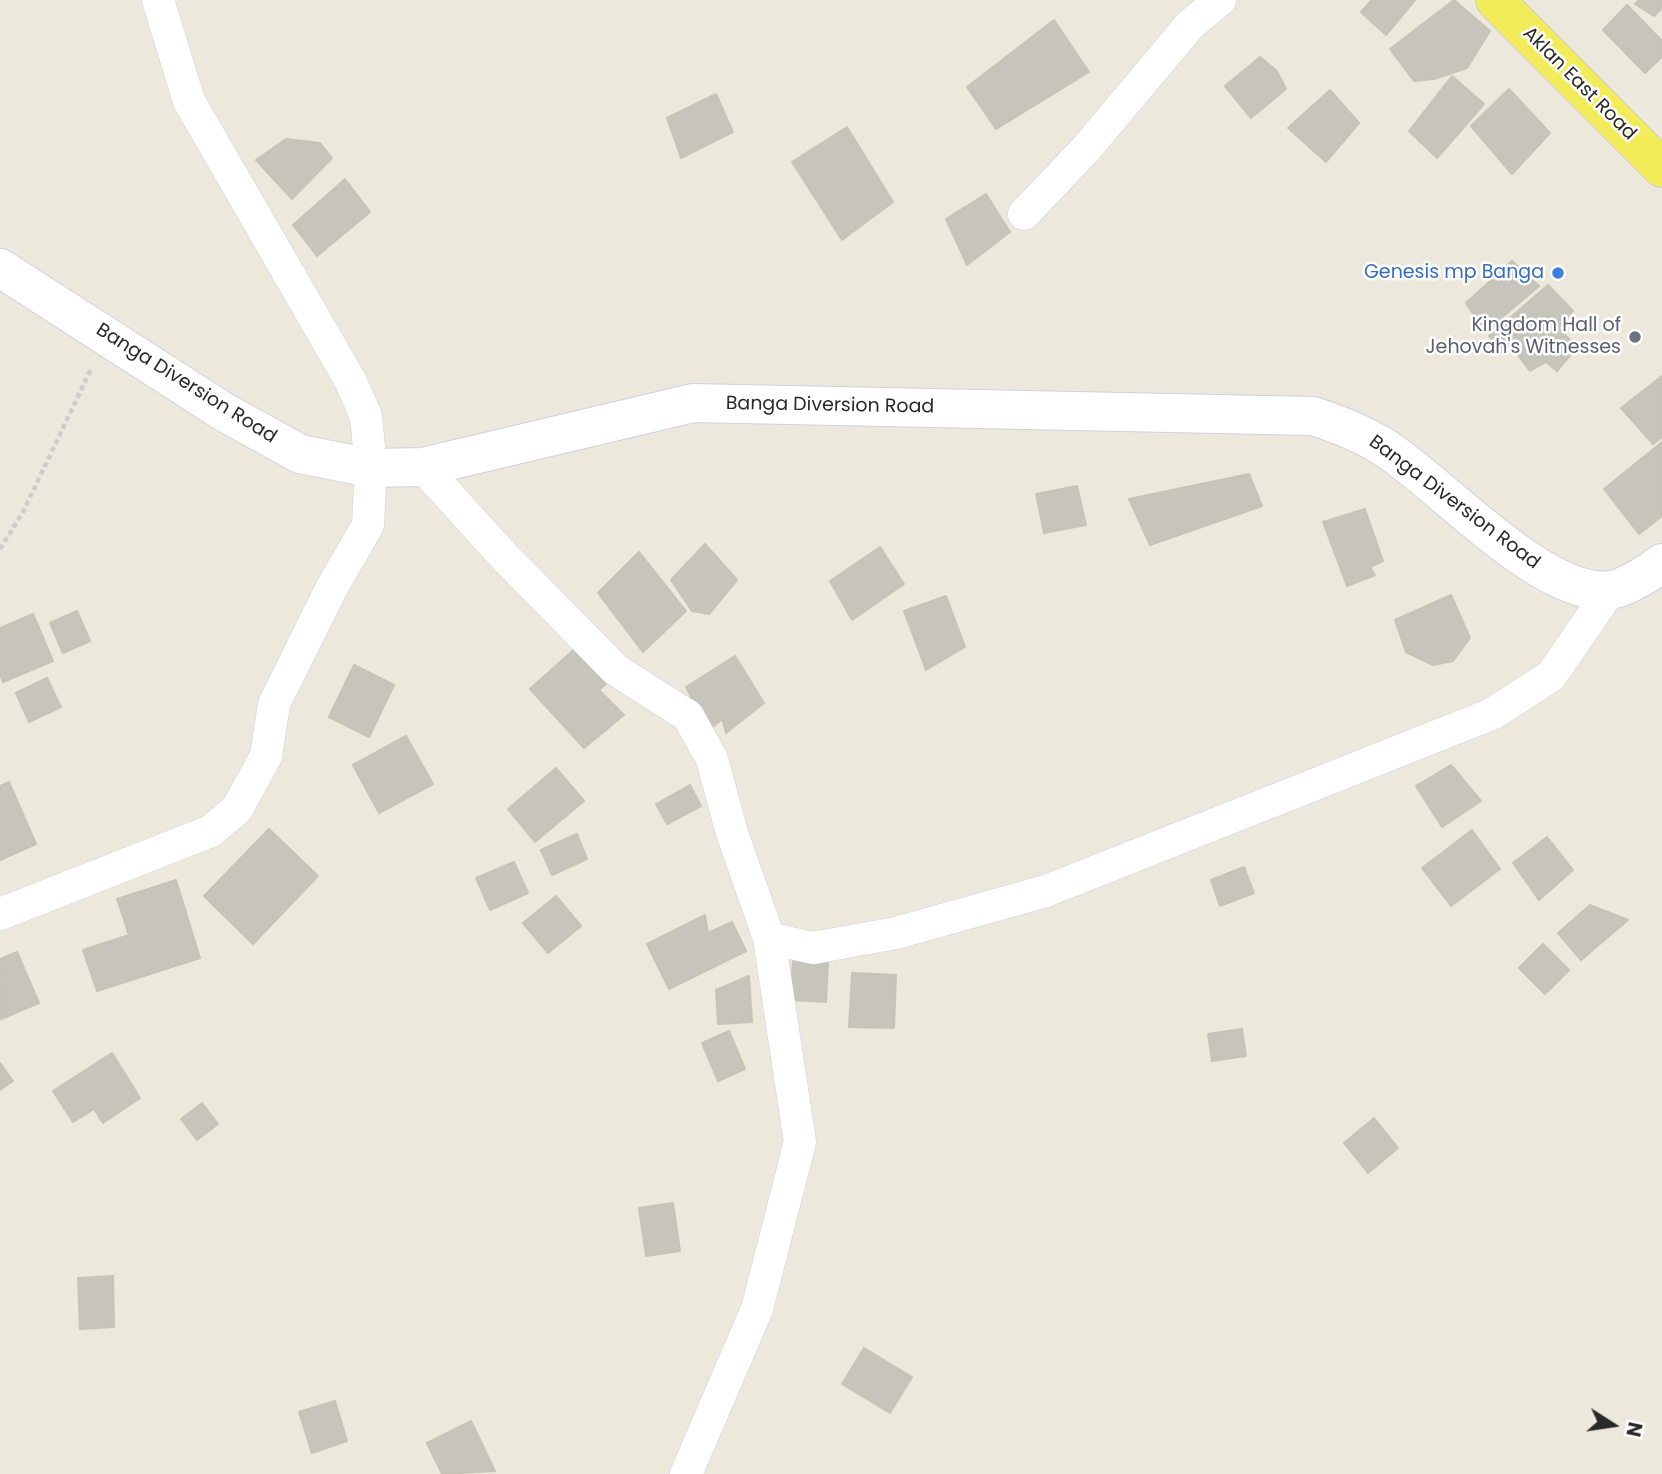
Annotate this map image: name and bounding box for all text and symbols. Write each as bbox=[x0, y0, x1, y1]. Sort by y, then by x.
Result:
street label: Aklan East Road bbox=[1517, 22, 1641, 146]
place label: Genesis mp Banga bbox=[1364, 262, 1544, 284]
marker: Genesis mp Banga bbox=[1550, 265, 1566, 281]
place label: Kingdom Hall of Jehovah's Witnesses bbox=[1426, 315, 1621, 359]
street label: Banga Diversion Road bbox=[92, 319, 280, 449]
marker: Kingdom Hall of Jehovah's Witnesses bbox=[1627, 329, 1643, 345]
street label: Banga Diversion Road bbox=[726, 393, 934, 419]
street label: Banga Diversion Road bbox=[1364, 431, 1544, 575]
north arrow bbox=[1578, 1390, 1648, 1460]
text: N bbox=[1619, 1420, 1649, 1439]

